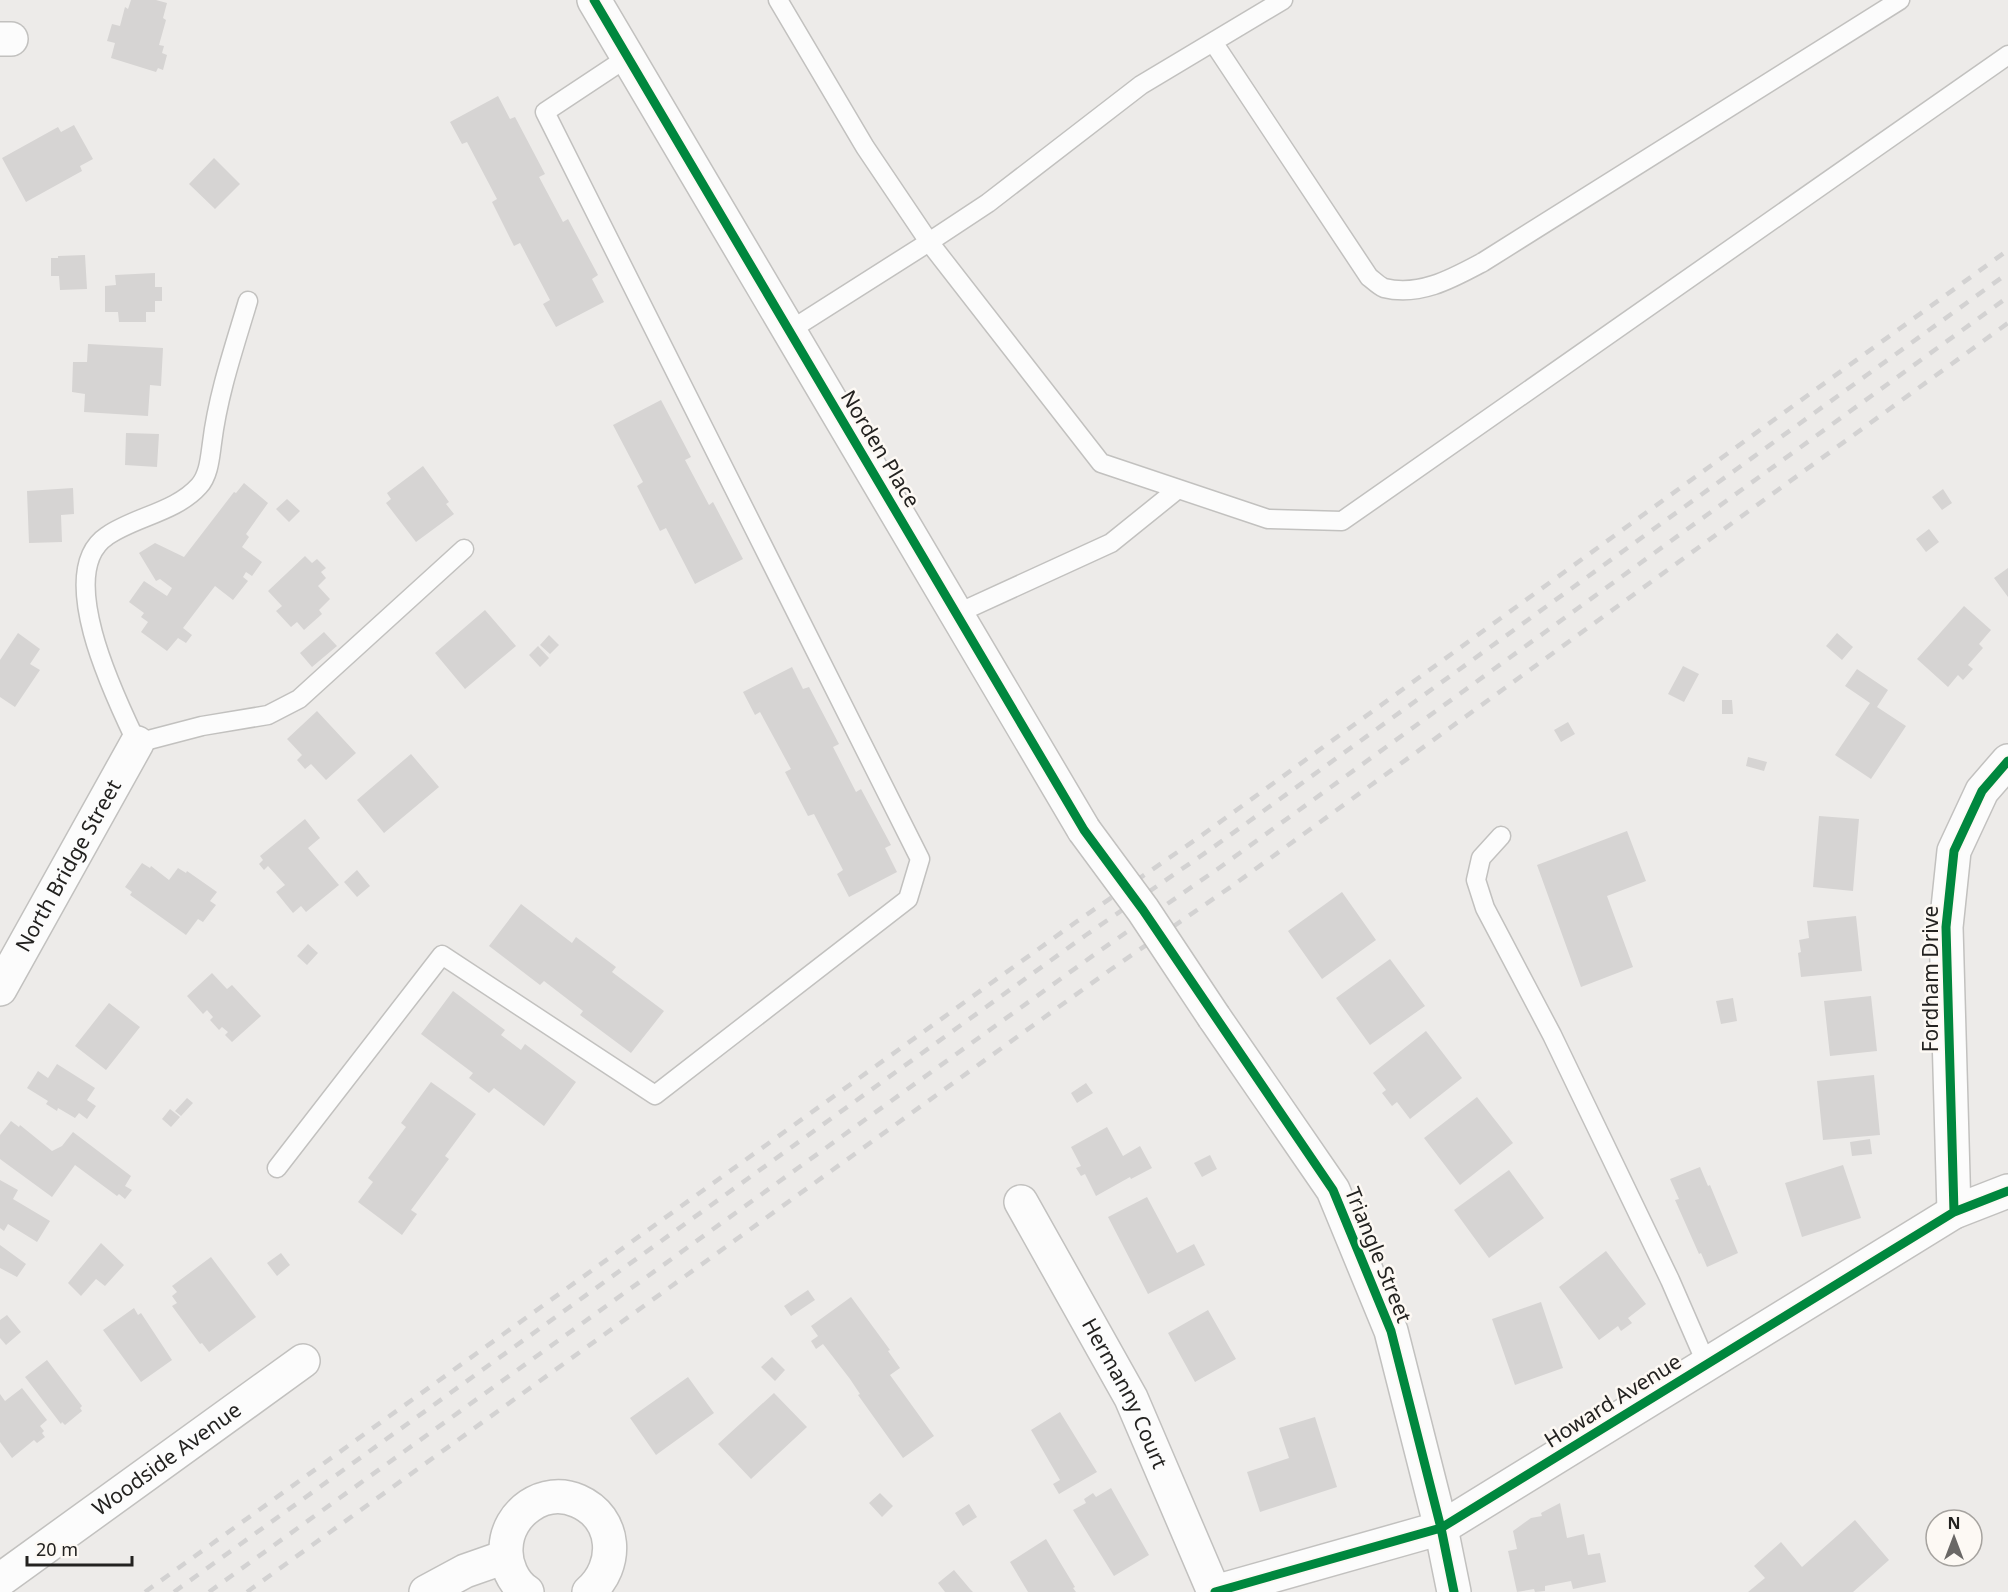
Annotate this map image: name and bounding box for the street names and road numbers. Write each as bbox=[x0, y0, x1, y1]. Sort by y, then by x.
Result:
street label: Norden Place bbox=[835, 385, 927, 512]
street label: North Bridge Street bbox=[9, 774, 127, 956]
street label: Fordham Drive bbox=[1916, 906, 1944, 1052]
street label: Triangle Street bbox=[1339, 1183, 1419, 1327]
street label: Hermanny Court bbox=[1076, 1313, 1175, 1473]
street label: Howard Avenue bbox=[1539, 1347, 1686, 1453]
street label: Woodside Avenue bbox=[86, 1395, 246, 1522]

